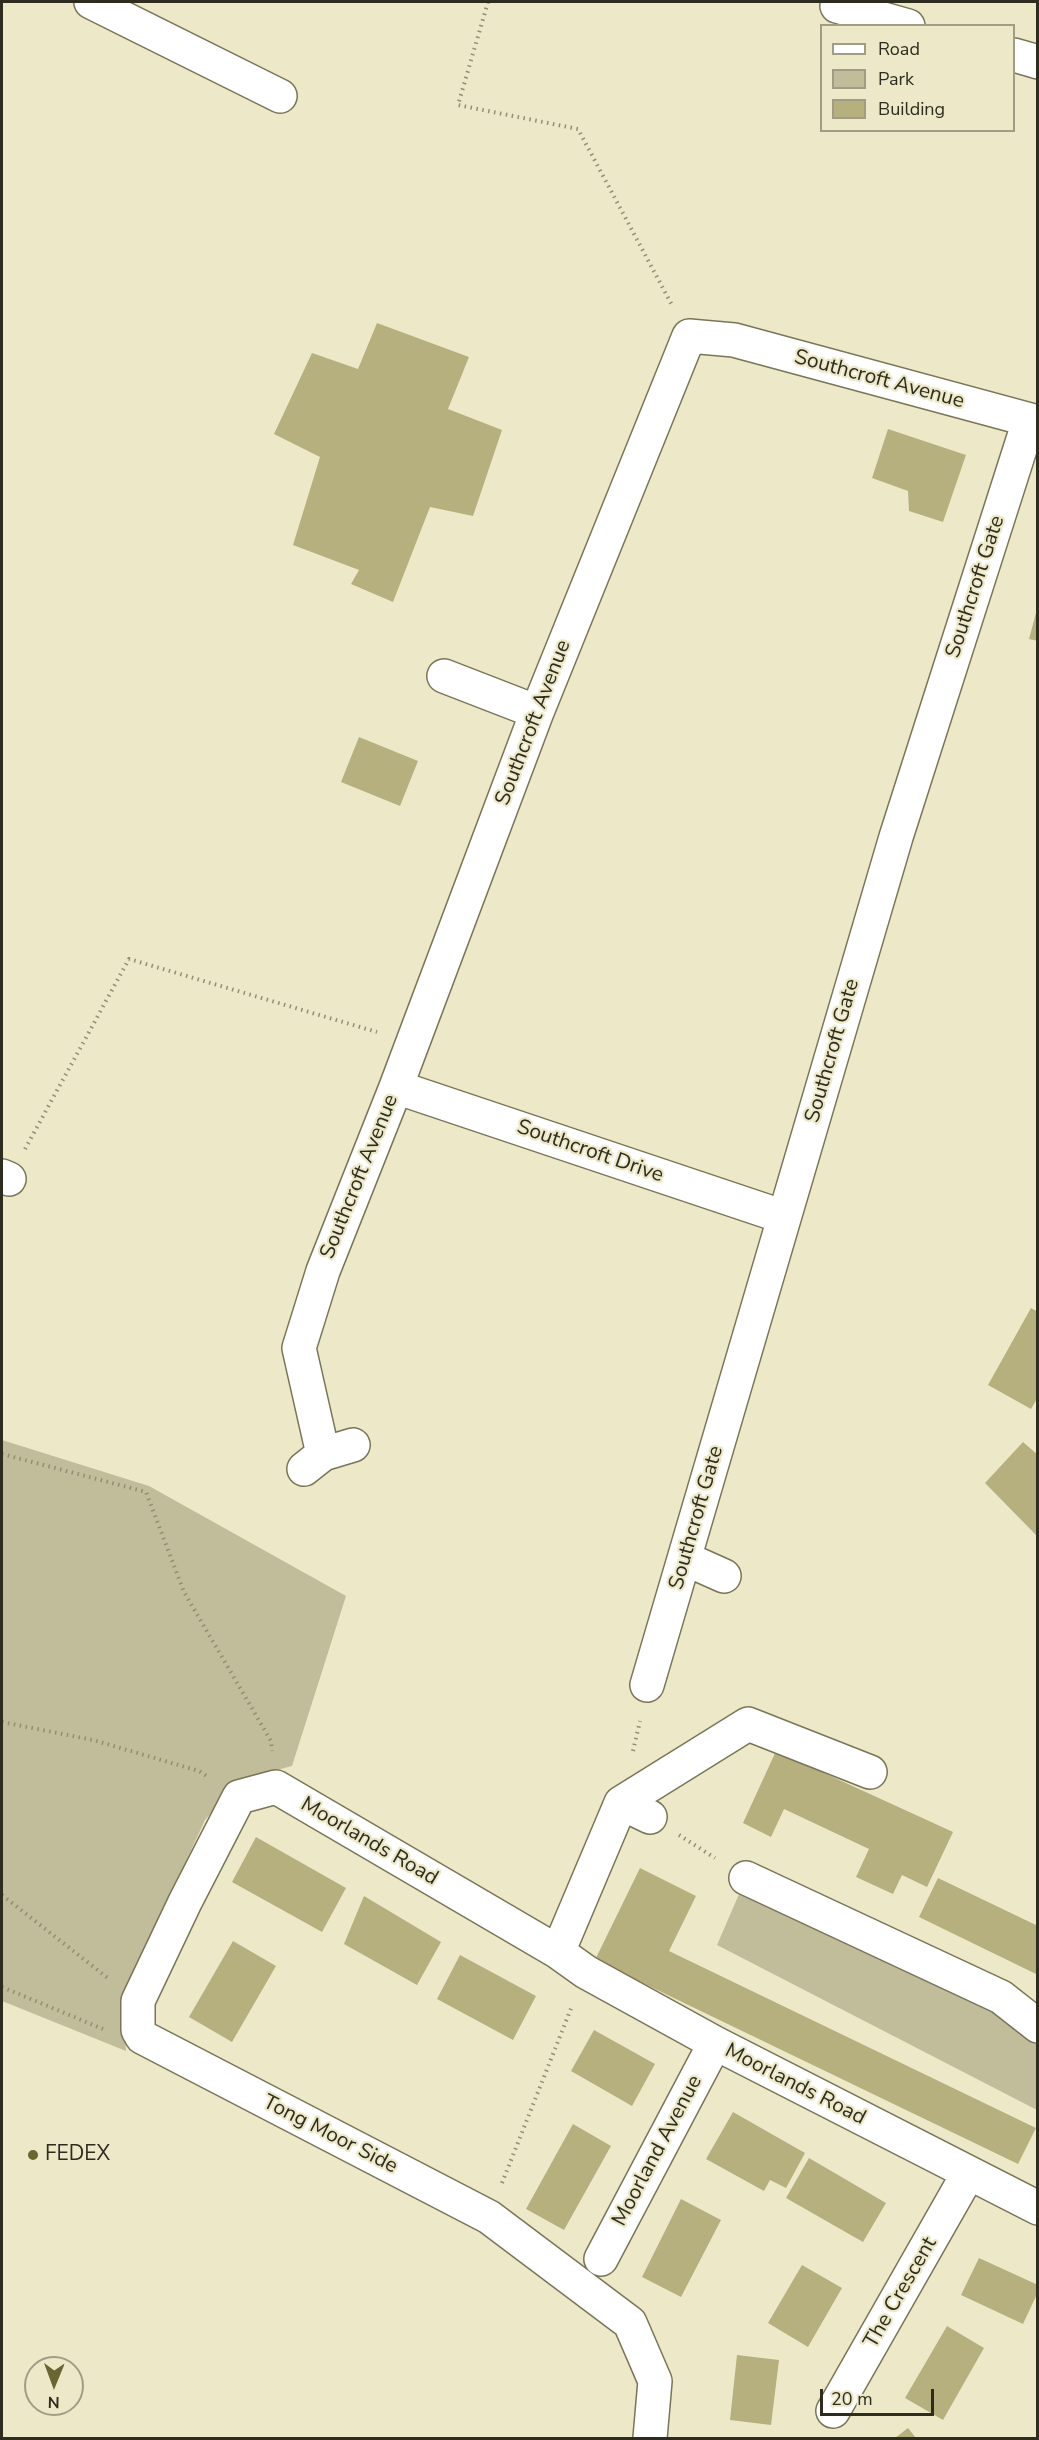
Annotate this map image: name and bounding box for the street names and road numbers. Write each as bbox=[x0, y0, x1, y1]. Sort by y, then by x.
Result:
street label: Southcroft Avenue bbox=[791, 345, 967, 415]
street label: Southcroft Gate bbox=[941, 513, 1011, 661]
street label: Southcroft Avenue bbox=[491, 637, 577, 809]
street label: Southcroft Gate bbox=[800, 976, 866, 1126]
street label: Southcroft Avenue bbox=[316, 1091, 404, 1263]
street label: Southcroft Drive bbox=[513, 1115, 667, 1189]
street label: Southcroft Gate bbox=[664, 1443, 730, 1593]
street label: Moorlands Road bbox=[296, 1792, 442, 1892]
street label: Moorlands Road bbox=[720, 2039, 870, 2131]
street label: Moorland Avenue bbox=[608, 2071, 708, 2231]
street label: Tong Moor Side bbox=[258, 2090, 402, 2180]
street label: The Crescent bbox=[859, 2233, 943, 2353]

